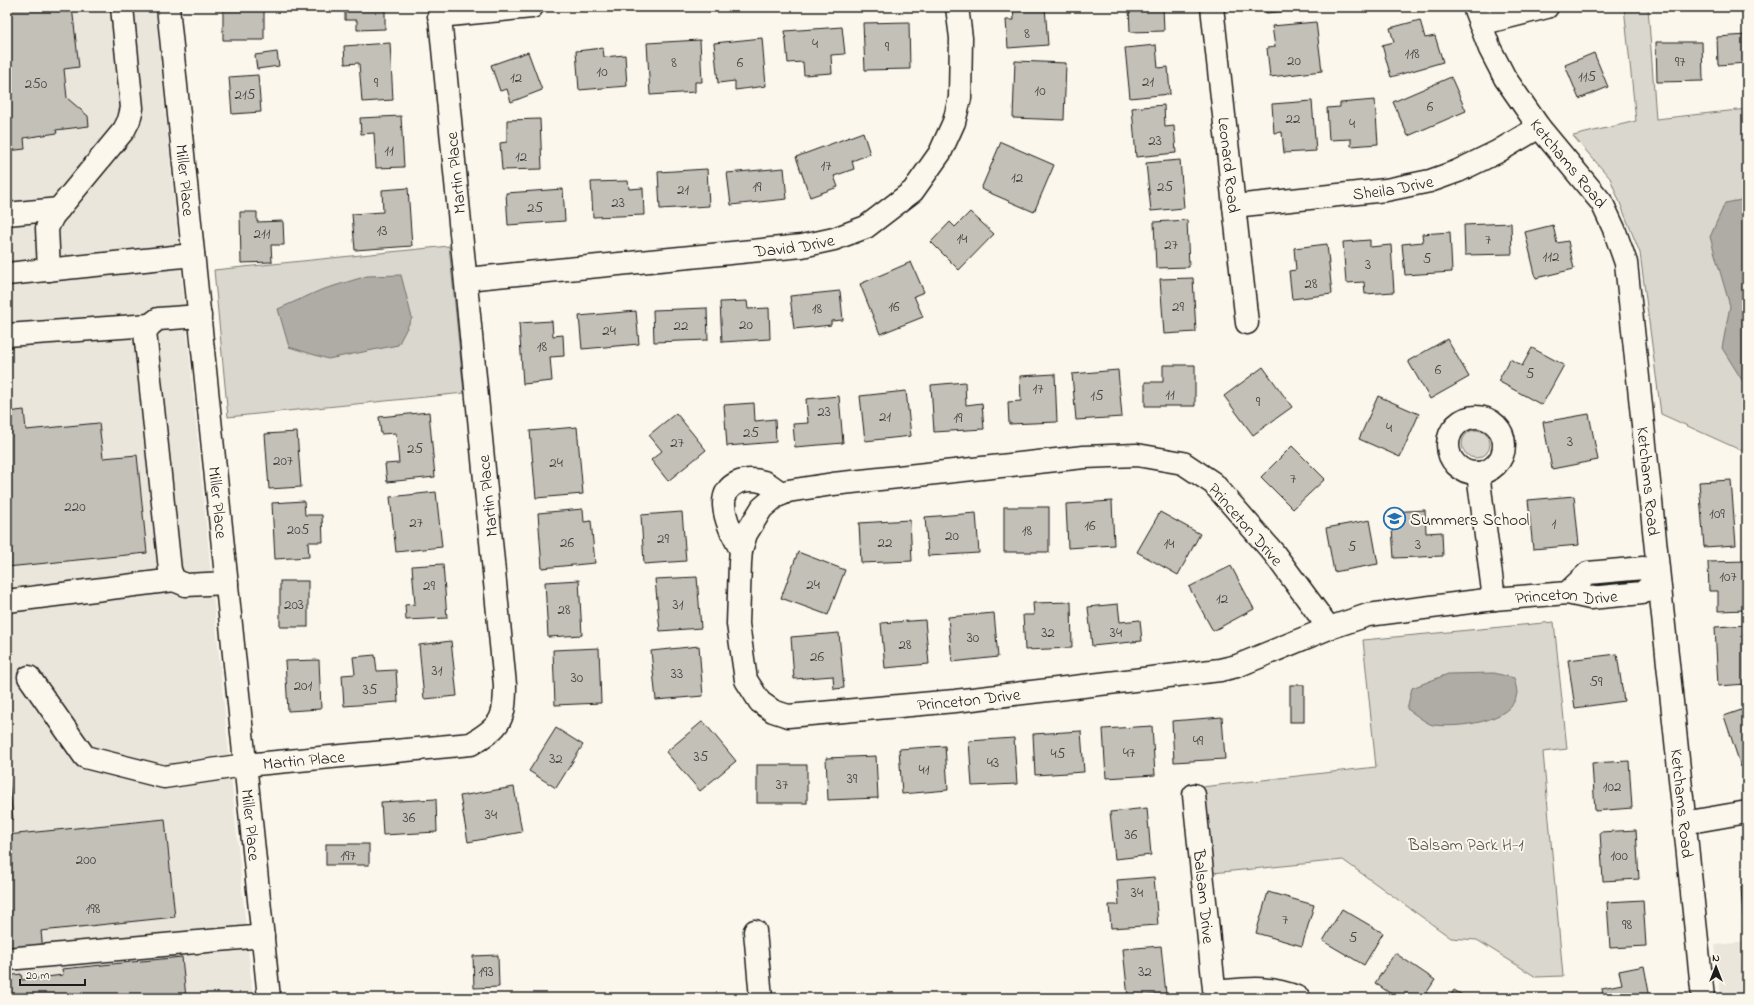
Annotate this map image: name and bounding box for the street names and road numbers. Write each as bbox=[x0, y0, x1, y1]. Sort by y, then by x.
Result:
street label: Ketchams Road bbox=[1523, 114, 1613, 214]
street label: Leonard Road bbox=[1210, 116, 1246, 215]
street label: Martin Place bbox=[440, 130, 473, 215]
street label: Miller Place bbox=[168, 143, 200, 218]
street label: Sheila Drive bbox=[1351, 170, 1436, 207]
street label: David Drive bbox=[752, 228, 837, 265]
street label: Ketchams Road bbox=[1629, 426, 1666, 538]
street label: Martin Place bbox=[472, 453, 505, 538]
street label: Miller Place bbox=[201, 465, 233, 540]
street label: Princeton Drive bbox=[1202, 478, 1288, 572]
street label: Princeton Drive bbox=[1514, 582, 1619, 613]
street label: Princeton Drive bbox=[916, 682, 1022, 718]
street label: Martin Place bbox=[262, 745, 346, 777]
street label: Ketchams Road bbox=[1663, 748, 1699, 860]
street label: Miller Place bbox=[234, 788, 266, 863]
street label: Balsam Drive bbox=[1186, 847, 1220, 945]

